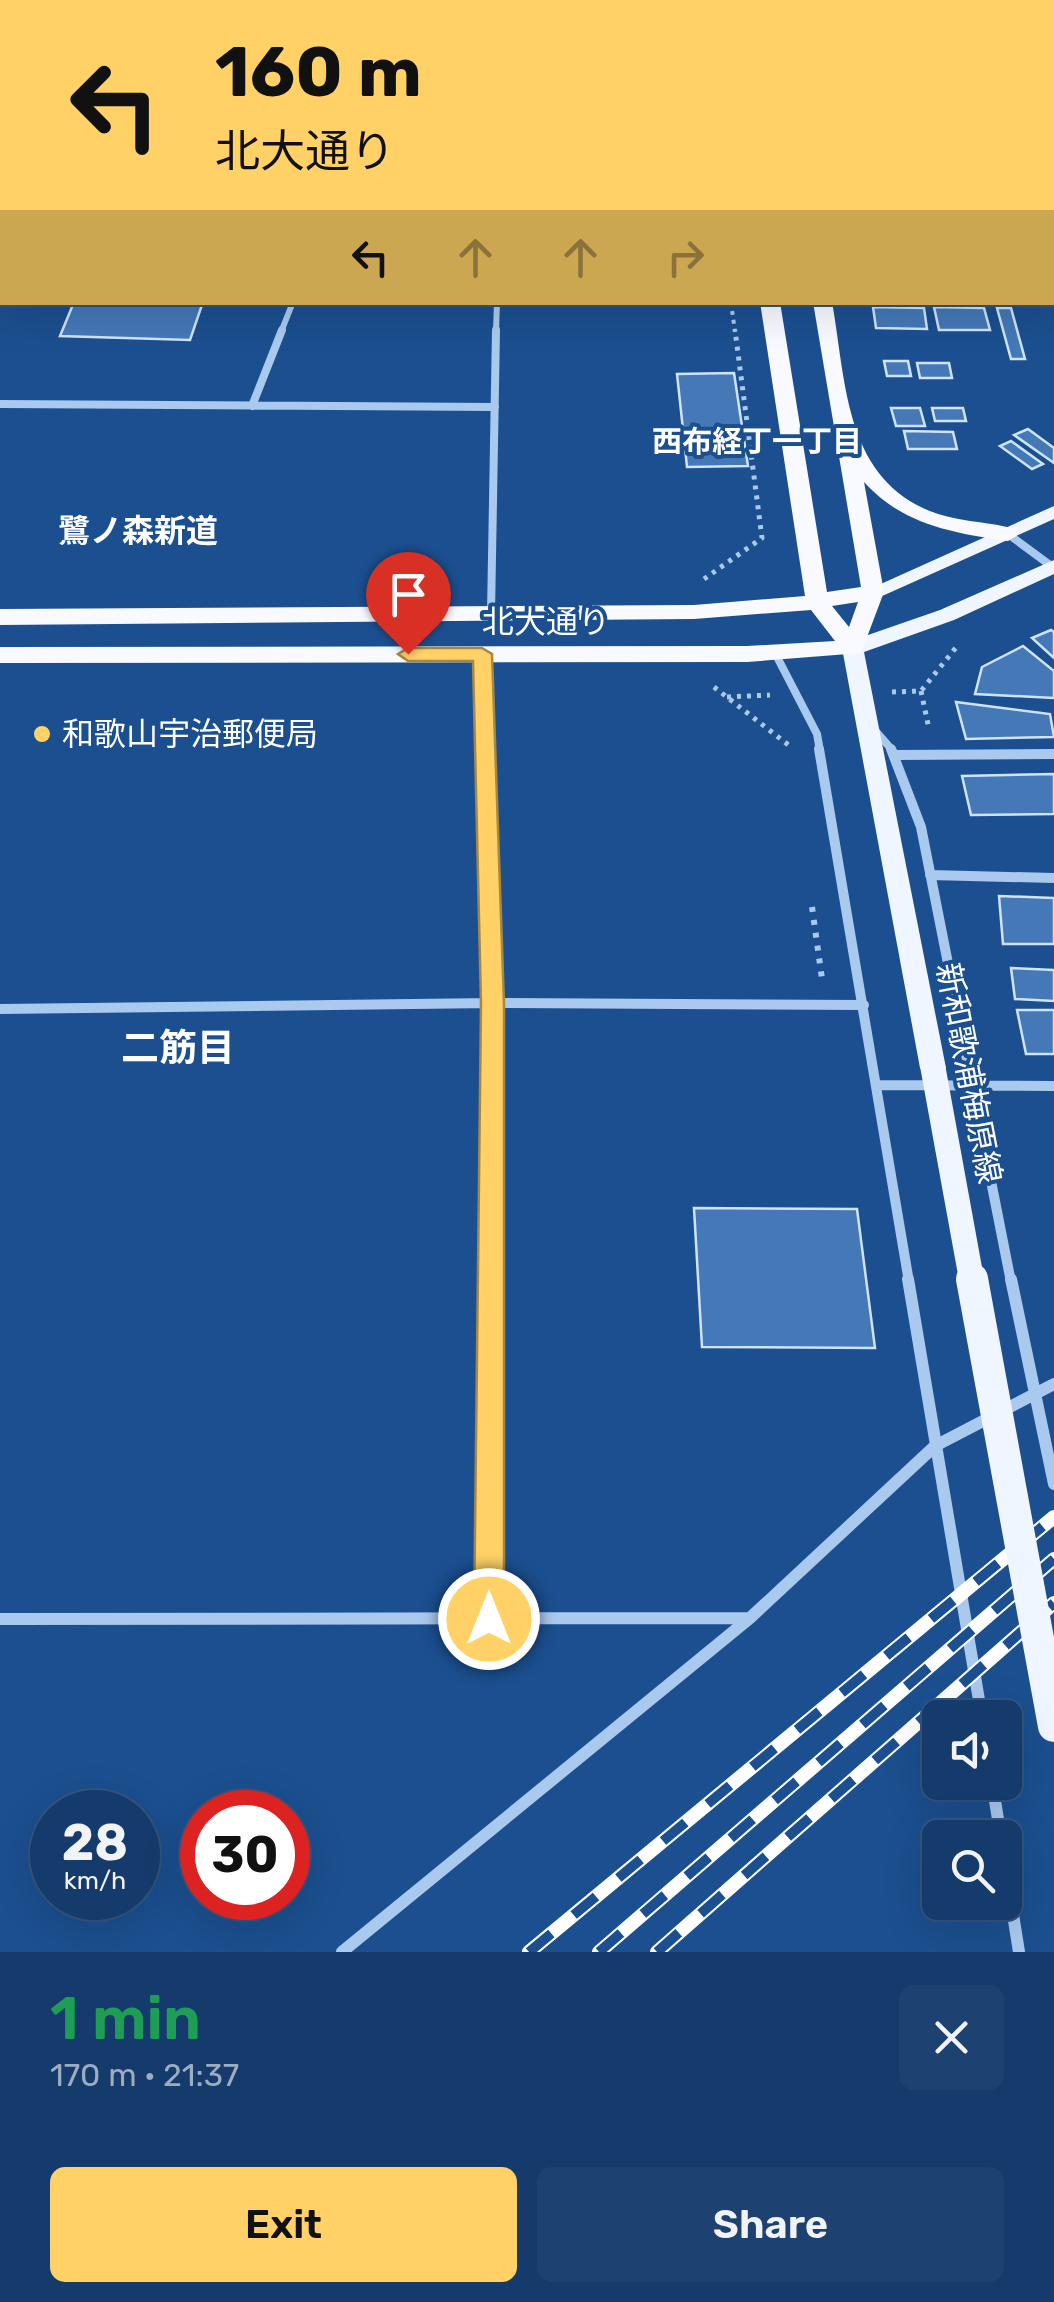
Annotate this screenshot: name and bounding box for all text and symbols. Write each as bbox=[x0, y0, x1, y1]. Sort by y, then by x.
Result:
text: 160 m bbox=[215, 31, 422, 114]
icon: left bbox=[50, 40, 180, 170]
text: 北大通り bbox=[215, 125, 395, 178]
icon: left bbox=[343, 230, 398, 285]
icon: ahead bbox=[448, 230, 503, 285]
icon: ahead bbox=[553, 230, 608, 285]
icon: right bbox=[658, 230, 713, 285]
district label: 西布経丁一丁目 bbox=[652, 424, 862, 460]
district label: 鷺ノ森新道 bbox=[58, 512, 218, 550]
pin bbox=[366, 552, 451, 655]
icon: arrive bbox=[381, 567, 436, 622]
street label: 北大通り bbox=[482, 603, 610, 641]
place label: 和歌山宇治郵便局 bbox=[62, 715, 318, 753]
marker: 和歌山宇治郵便局 bbox=[31, 723, 53, 745]
street label: 新和歌浦梅原線 bbox=[929, 959, 1009, 1187]
district label: 二筋目 bbox=[121, 1025, 235, 1071]
position arrow bbox=[437, 1567, 541, 1671]
map controls bbox=[922, 1700, 1022, 1920]
button: sound bbox=[922, 1700, 1022, 1800]
speed limit sign: 30 bbox=[180, 1790, 310, 1920]
text: 28 bbox=[62, 1813, 128, 1873]
button: search bbox=[922, 1820, 1022, 1920]
text: km/h bbox=[64, 1866, 126, 1895]
text: 1 min bbox=[50, 1983, 201, 2054]
button: close bbox=[899, 1985, 1004, 2090]
text: 170 m · 21:37 bbox=[50, 2056, 239, 2094]
button: Exit bbox=[50, 2167, 517, 2282]
button: Share bbox=[537, 2167, 1004, 2282]

